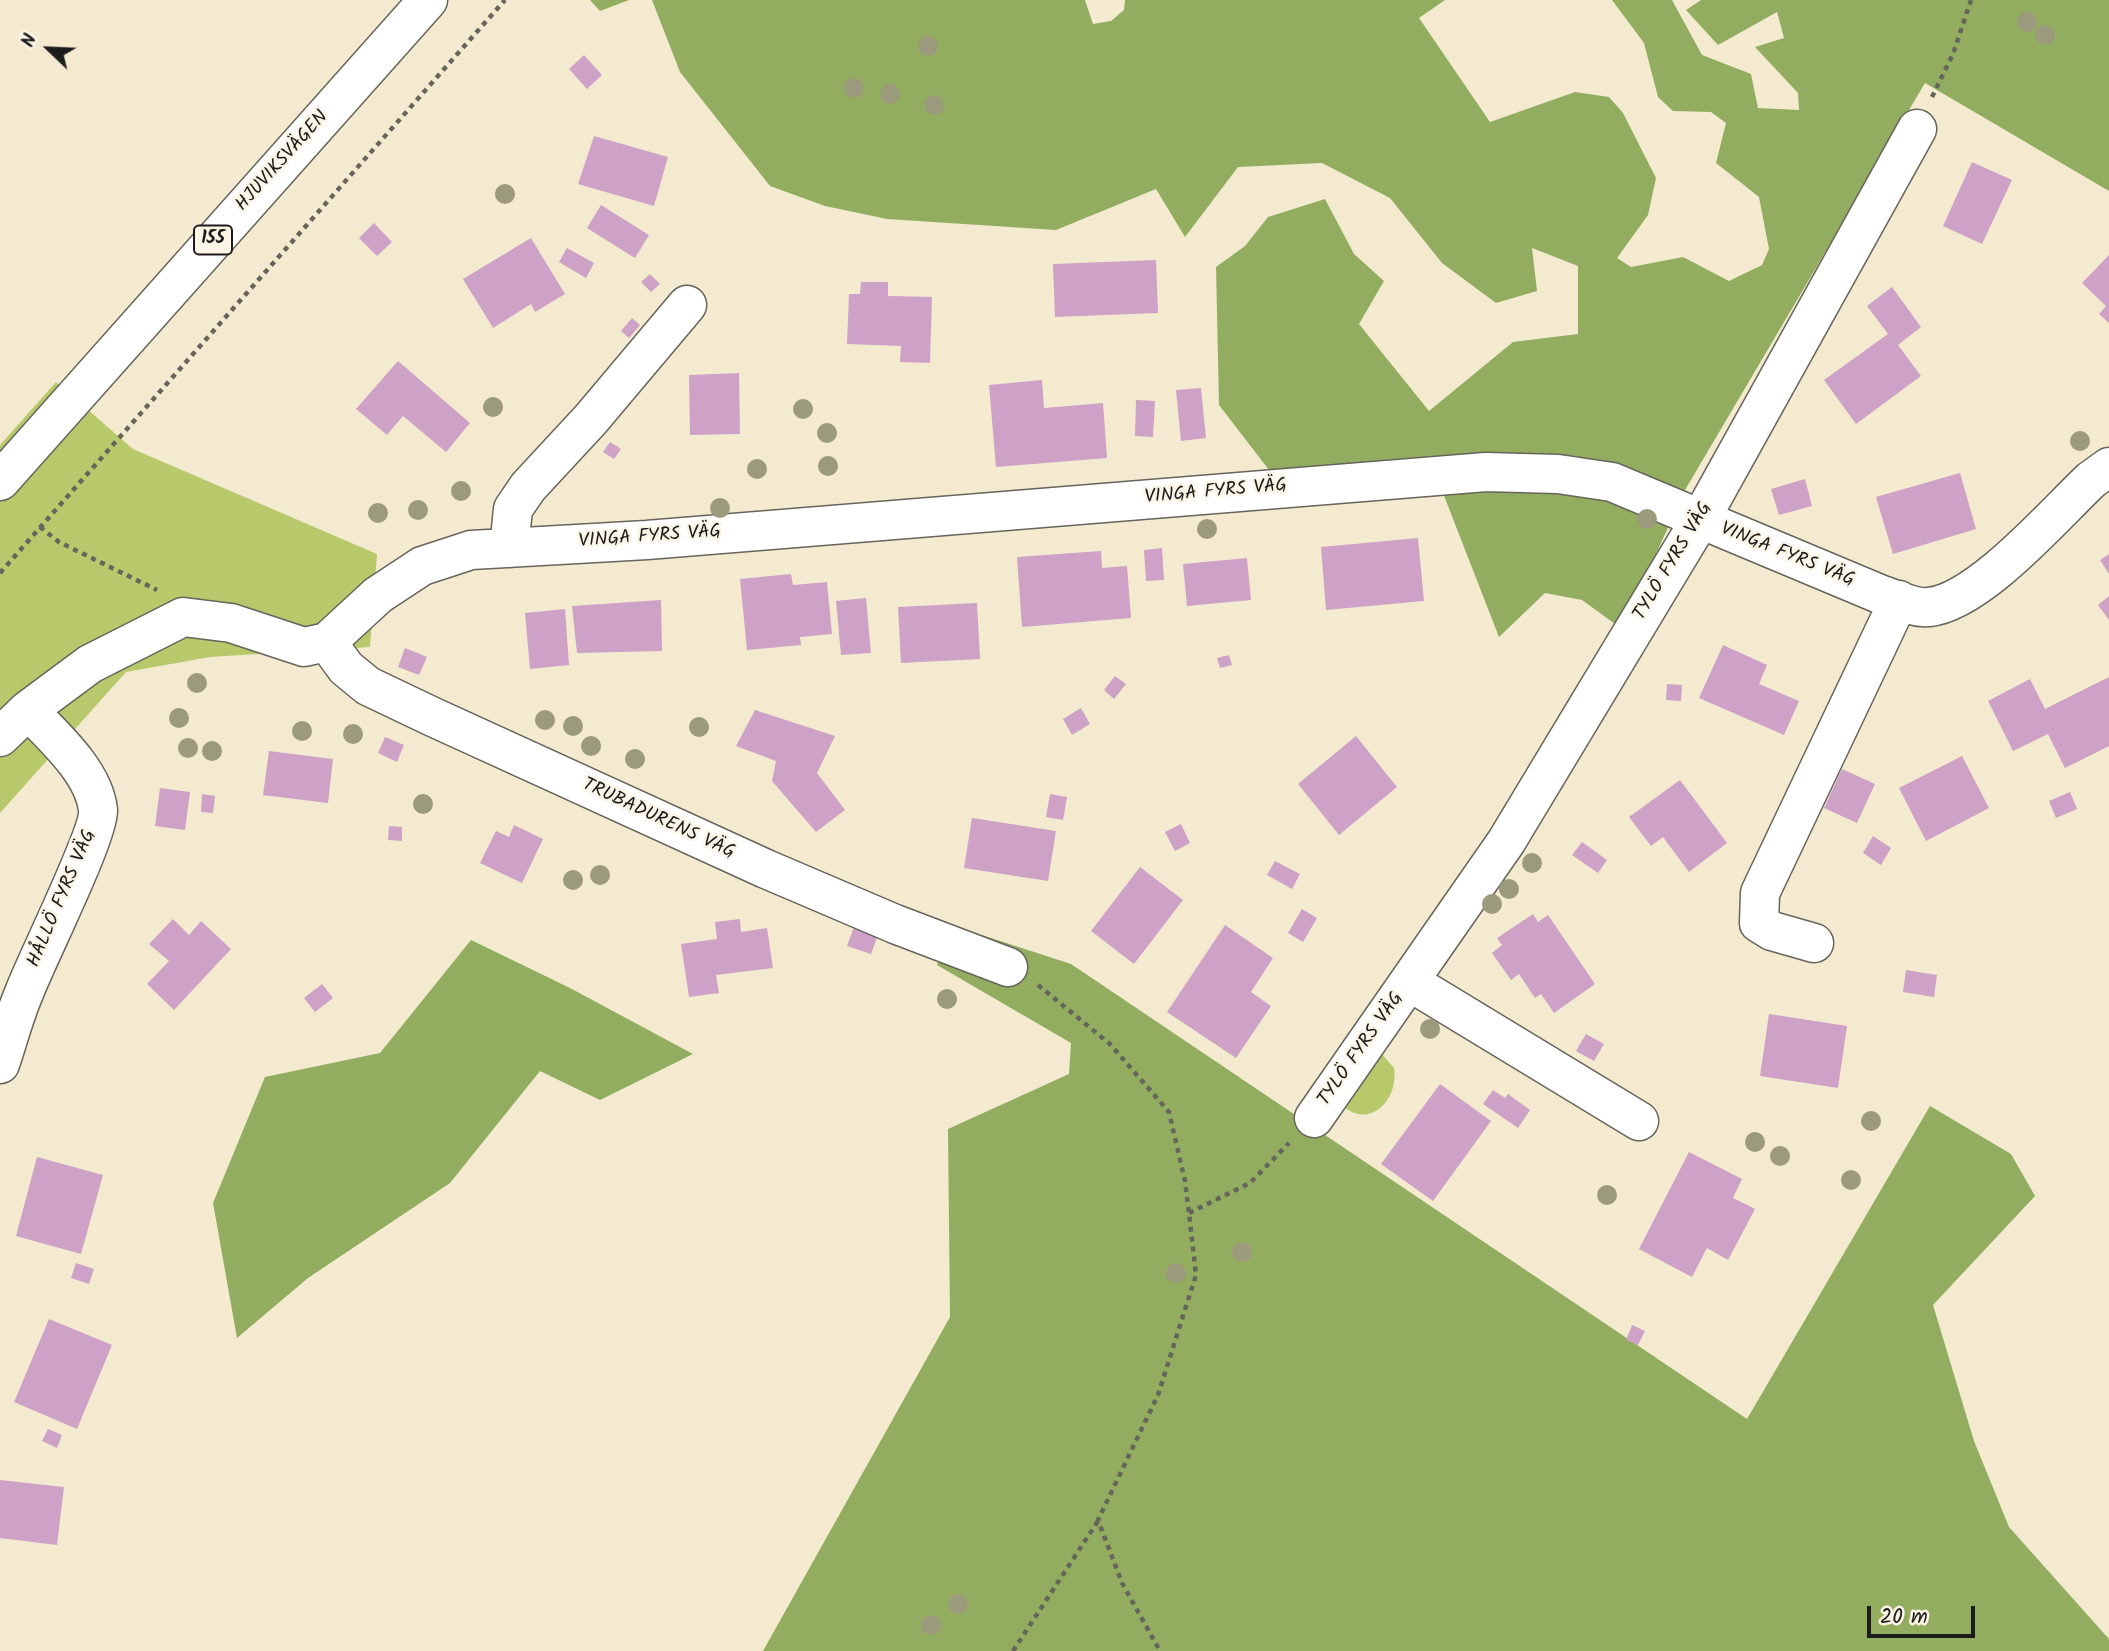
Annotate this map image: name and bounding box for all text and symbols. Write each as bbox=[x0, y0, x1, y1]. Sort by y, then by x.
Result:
north arrow bbox=[14, 14, 84, 84]
text: N bbox=[14, 29, 46, 52]
street label: HJUVIKSVÄGEN bbox=[232, 107, 334, 217]
road number: 155 bbox=[194, 226, 232, 254]
street label: VINGA FYRS VÄG bbox=[1144, 475, 1288, 511]
street label: TYLÖ FYRS VÄG bbox=[1630, 499, 1718, 625]
street label: VINGA FYRS VÄG bbox=[1717, 519, 1857, 593]
street label: VINGA FYRS VÄG bbox=[578, 522, 722, 554]
street label: TRUBADURENS VÄG bbox=[578, 775, 738, 865]
street label: HÅLLÖ FYRS VÄG bbox=[24, 827, 102, 971]
street label: TYLÖ FYRS VÄG bbox=[1314, 989, 1410, 1111]
scale bar bbox=[1871, 1592, 1980, 1636]
text: 20 m bbox=[1880, 1601, 1928, 1634]

